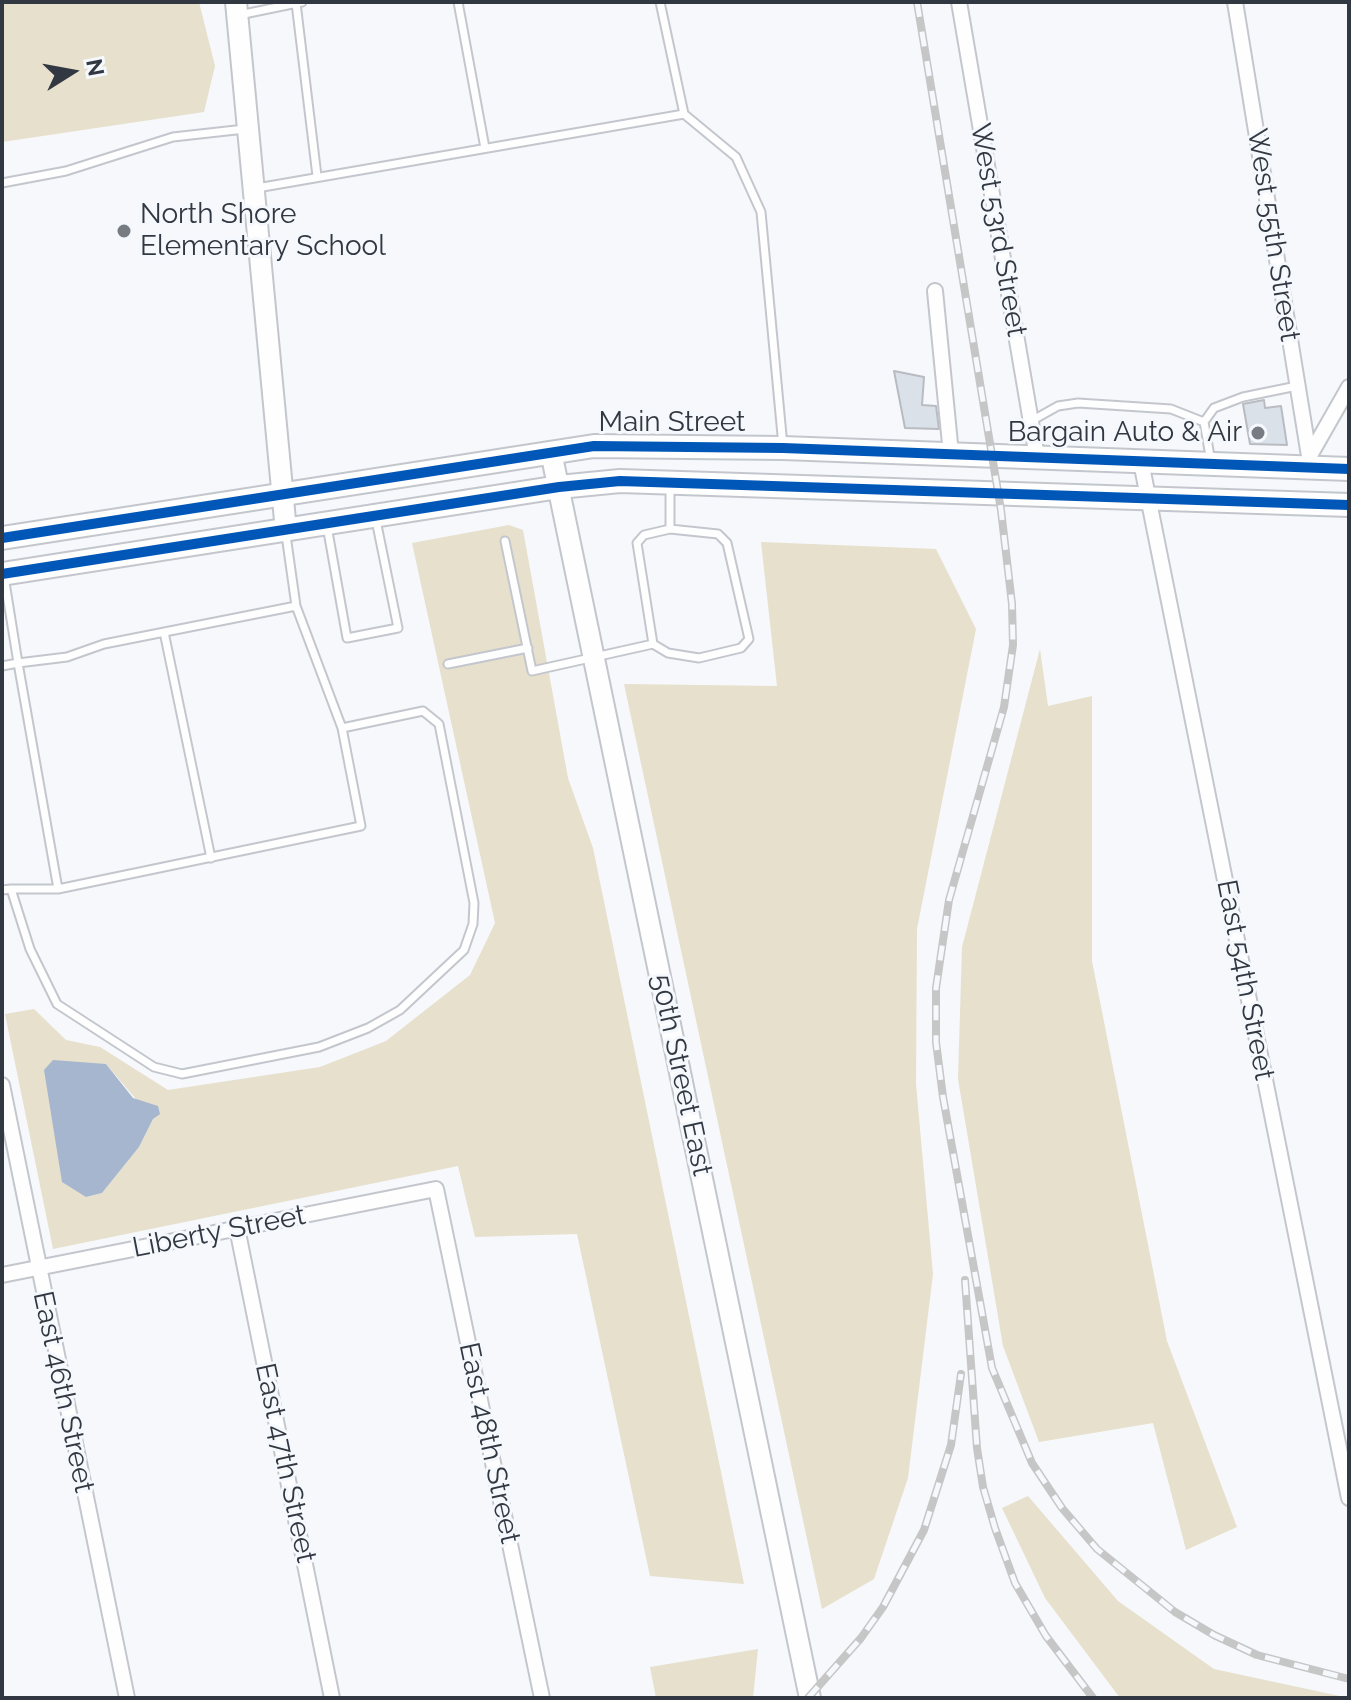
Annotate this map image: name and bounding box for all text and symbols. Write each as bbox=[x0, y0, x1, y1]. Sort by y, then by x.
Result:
north arrow bbox=[32, 32, 112, 112]
text: N bbox=[81, 57, 110, 78]
street label: West 53rd Street bbox=[963, 121, 1033, 339]
street label: West 55th Street bbox=[1240, 126, 1306, 344]
place label: North Shore Elementary School bbox=[140, 198, 386, 264]
marker: North Shore Elementary School bbox=[115, 222, 133, 240]
street label: Main Street bbox=[599, 406, 745, 440]
place label: Bargain Auto & Air bbox=[1008, 416, 1242, 450]
marker: Bargain Auto & Air bbox=[1249, 424, 1267, 442]
street label: East 54th Street bbox=[1209, 877, 1281, 1083]
street label: 50th Street East bbox=[643, 971, 719, 1179]
street label: Liberty Street bbox=[130, 1199, 308, 1265]
street label: East 46th Street bbox=[25, 1288, 101, 1496]
street label: East 48th Street bbox=[451, 1339, 527, 1547]
street label: East 47th Street bbox=[247, 1360, 323, 1566]

